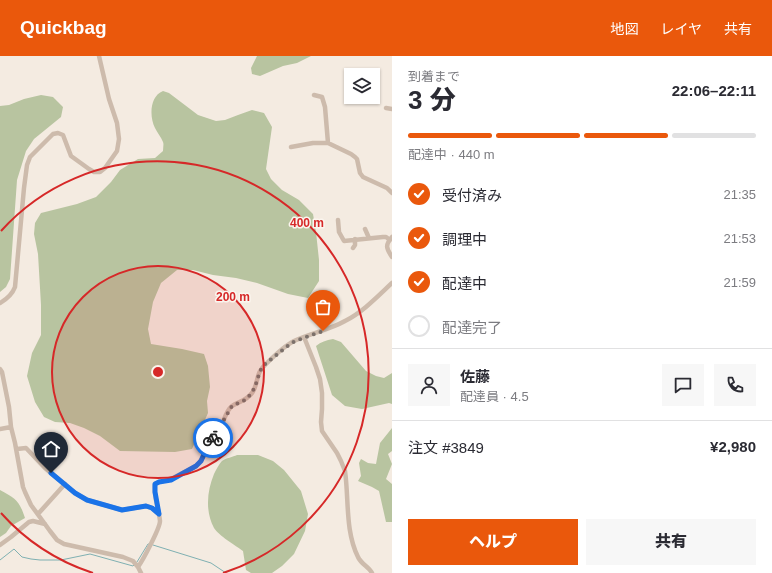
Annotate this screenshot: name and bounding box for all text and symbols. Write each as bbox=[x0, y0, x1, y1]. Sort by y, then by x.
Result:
text: Quickbag bbox=[20, 17, 107, 38]
text: 地図 bbox=[610, 21, 638, 37]
text: レイヤ bbox=[660, 21, 702, 37]
text: 共有 bbox=[724, 21, 752, 37]
map controls bbox=[344, 68, 380, 104]
button: layers bbox=[344, 68, 380, 104]
text: 到着まで bbox=[408, 69, 460, 84]
text: 22:06–22:11 bbox=[672, 82, 756, 99]
text: 3 分 bbox=[408, 85, 456, 115]
text: 配達中 · 440 m bbox=[408, 147, 495, 162]
icon: check bbox=[408, 183, 430, 205]
text: 受付済み bbox=[442, 187, 502, 204]
text: 21:35 bbox=[723, 187, 756, 202]
text: 400 m bbox=[290, 216, 324, 230]
icon: check bbox=[408, 227, 430, 249]
text: 調理中 bbox=[442, 231, 487, 248]
text: 21:53 bbox=[723, 231, 756, 246]
icon: check bbox=[408, 271, 430, 293]
text: 配達中 bbox=[442, 275, 487, 292]
text: 21:59 bbox=[723, 275, 756, 290]
text: 200 m bbox=[216, 290, 250, 304]
pin bbox=[306, 290, 340, 331]
icon: bag bbox=[312, 296, 334, 318]
text: 配達完了 bbox=[442, 319, 502, 336]
button: person bbox=[408, 364, 450, 406]
button: chat bbox=[662, 364, 704, 406]
button: phone bbox=[714, 364, 756, 406]
centre of rings bbox=[151, 365, 165, 379]
text: 佐藤 bbox=[460, 368, 490, 385]
text: 配達員 · 4.5 bbox=[460, 389, 529, 404]
courier bbox=[193, 418, 233, 458]
icon: bike bbox=[202, 427, 224, 449]
pin bbox=[34, 432, 68, 473]
icon: home bbox=[40, 438, 62, 460]
text: ¥2,980 bbox=[710, 438, 756, 455]
text: 注文 #3849 bbox=[408, 439, 484, 456]
button: ヘルプ bbox=[408, 519, 578, 565]
button: 共有 bbox=[586, 519, 756, 565]

